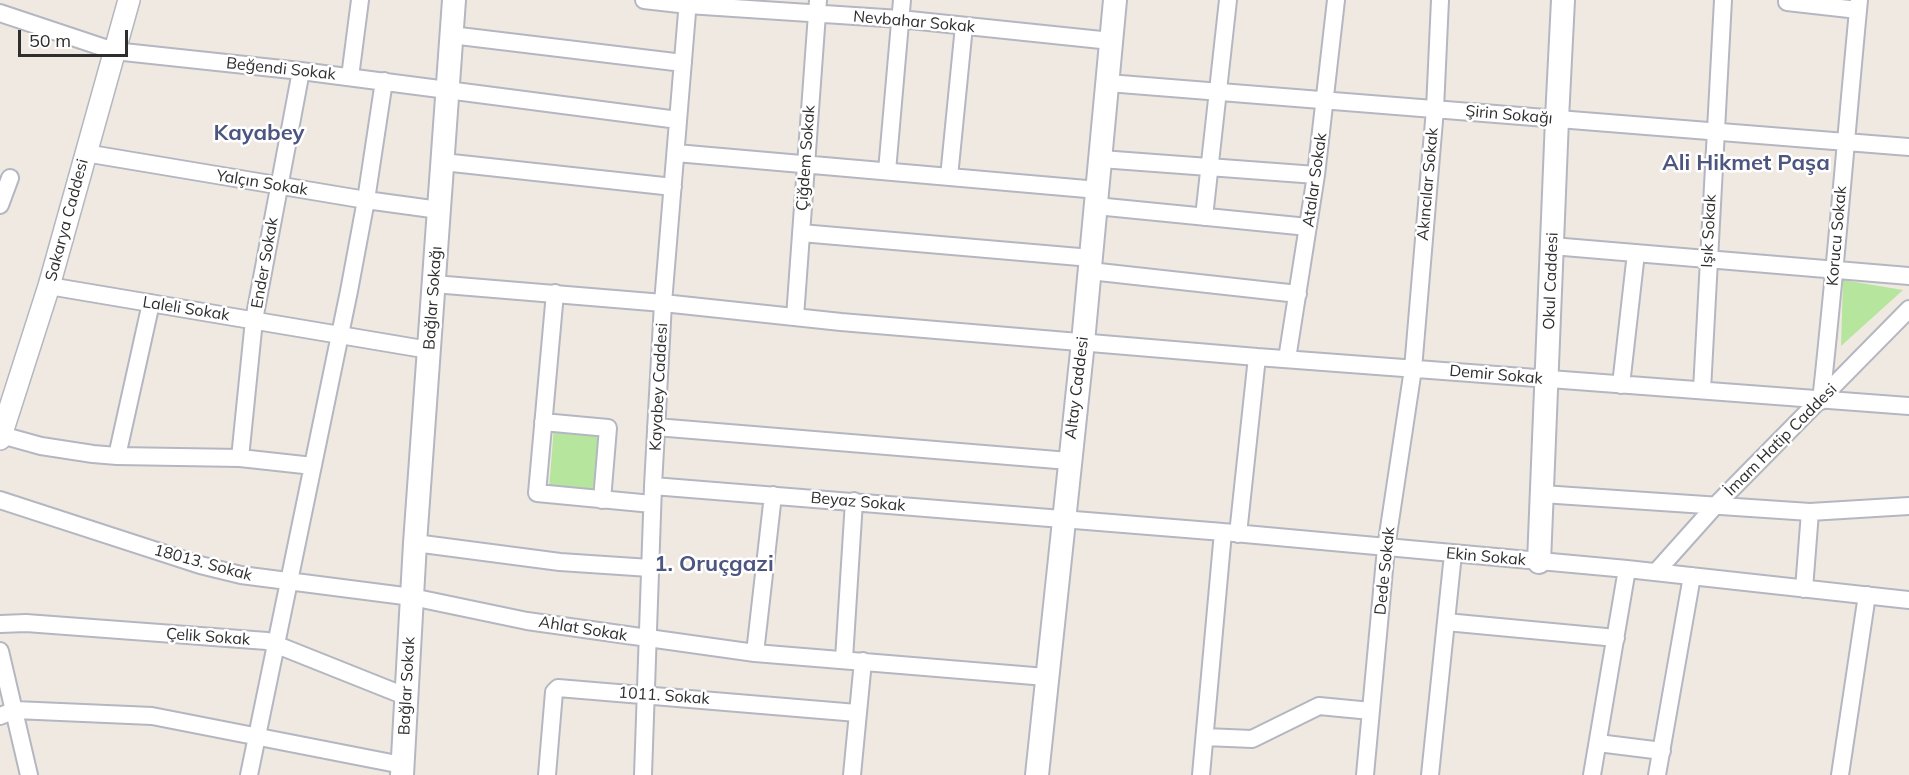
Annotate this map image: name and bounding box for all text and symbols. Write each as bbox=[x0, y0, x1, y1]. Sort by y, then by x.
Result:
street label: Nevbahar Sokak bbox=[852, 7, 976, 37]
scale bar bbox=[21, 18, 130, 56]
text: 50 m bbox=[29, 29, 71, 52]
street label: Beğendi Sokak bbox=[225, 54, 337, 84]
street label: Şirin Sokağı bbox=[1465, 102, 1553, 128]
street label: Çiğdem Sokak bbox=[793, 104, 819, 212]
district label: Kayabey bbox=[213, 120, 305, 146]
street label: Akıncılar Sokak bbox=[1413, 127, 1443, 241]
street label: Atalar Sokak bbox=[1299, 131, 1331, 229]
district label: Ali Hikmet Paşa bbox=[1662, 150, 1830, 176]
street label: Sakarya Caddesi bbox=[41, 157, 93, 283]
street label: Yalçın Sokak bbox=[215, 166, 309, 200]
street label: Korucu Sokak bbox=[1823, 185, 1851, 287]
street label: Işık Sokak bbox=[1697, 194, 1721, 268]
street label: Ender Sokak bbox=[248, 216, 282, 310]
street label: Okul Caddesi bbox=[1540, 232, 1562, 330]
street label: Bağlar Sokağı bbox=[420, 246, 446, 350]
street label: Laleli Sokak bbox=[141, 293, 231, 325]
street label: Kayabey Caddesi bbox=[646, 322, 672, 452]
street label: Altay Caddesi bbox=[1061, 336, 1093, 440]
street label: Demir Sokak bbox=[1449, 361, 1543, 389]
street label: İmam Hatip Caddesi bbox=[1721, 380, 1841, 500]
street label: Beyaz Sokak bbox=[810, 488, 906, 516]
street label: Dede Sokak bbox=[1371, 526, 1399, 616]
street label: 18013. Sokak bbox=[152, 541, 254, 585]
street label: Ekin Sokak bbox=[1445, 544, 1527, 570]
district label: 1. Oruçgazi bbox=[654, 551, 774, 577]
street label: Ahlat Sokak bbox=[537, 613, 629, 645]
street label: Çelik Sokak bbox=[165, 624, 251, 650]
street label: Bağlar Sokak bbox=[395, 636, 419, 736]
street label: 1011. Sokak bbox=[618, 683, 710, 709]

